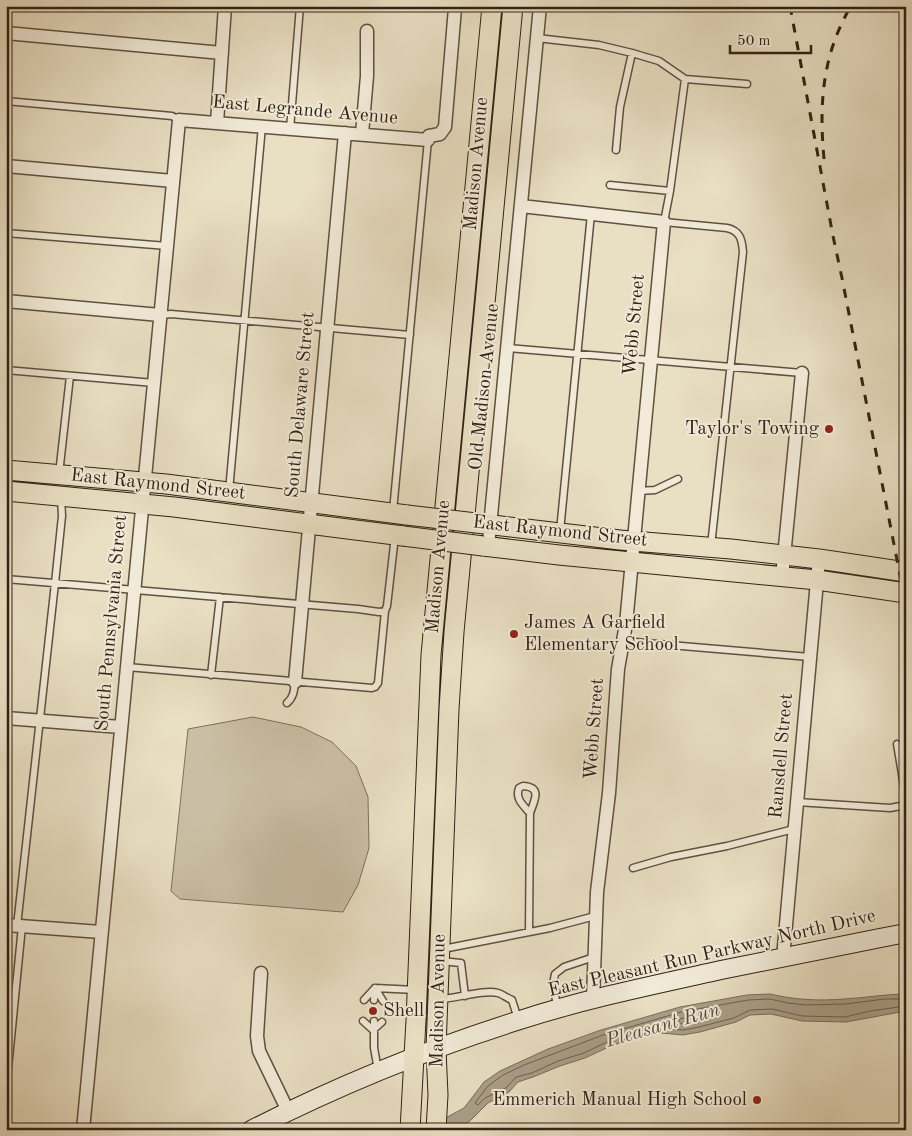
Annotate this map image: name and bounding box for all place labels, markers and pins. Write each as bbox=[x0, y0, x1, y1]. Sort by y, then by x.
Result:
place label: Taylor's Towing bbox=[685, 420, 820, 439]
marker: Taylor's Towing bbox=[823, 423, 835, 435]
place label: James A Garfield Elementary School bbox=[524, 614, 679, 655]
marker: James A Garfield Elementary School bbox=[508, 628, 520, 640]
place label: Shell bbox=[383, 1002, 424, 1021]
marker: Shell bbox=[367, 1005, 379, 1017]
place label: Emmerich Manual High School bbox=[492, 1091, 747, 1110]
marker: Emmerich Manual High School bbox=[751, 1094, 763, 1106]

